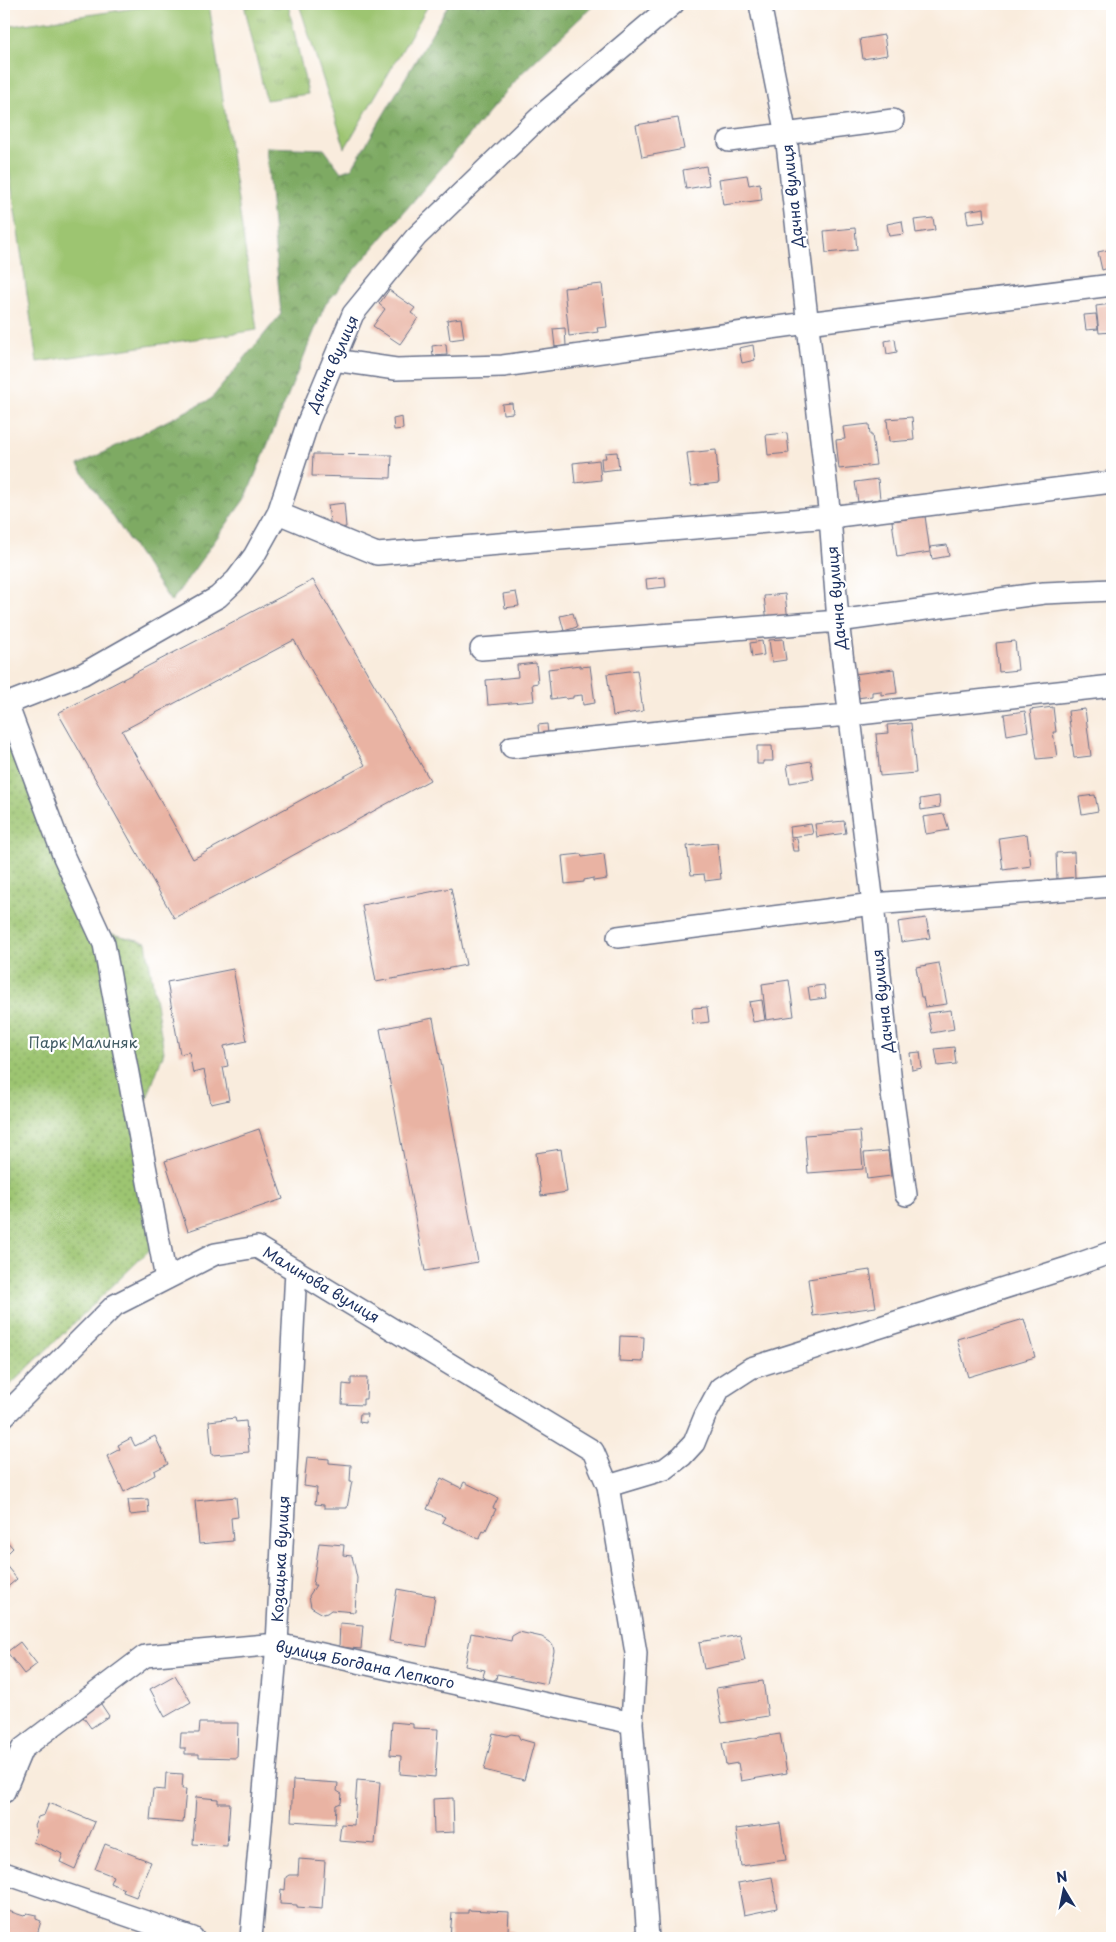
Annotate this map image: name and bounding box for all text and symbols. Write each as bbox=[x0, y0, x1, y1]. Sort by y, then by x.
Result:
street label: Дачна вулиця bbox=[775, 143, 808, 250]
street label: Дачна вулиця bbox=[300, 311, 363, 416]
street label: Дачна вулиця bbox=[820, 545, 852, 652]
street label: Дачна вулиця bbox=[865, 948, 898, 1055]
park label: Парк Малиняк bbox=[29, 1030, 138, 1053]
street label: Малинова вулиця bbox=[259, 1240, 385, 1328]
street label: Козацька вулиця bbox=[265, 1495, 294, 1623]
street label: вулиця Богдана Лепкого bbox=[274, 1633, 457, 1694]
north arrow bbox=[1038, 1864, 1088, 1914]
text: N bbox=[1054, 1865, 1069, 1888]

